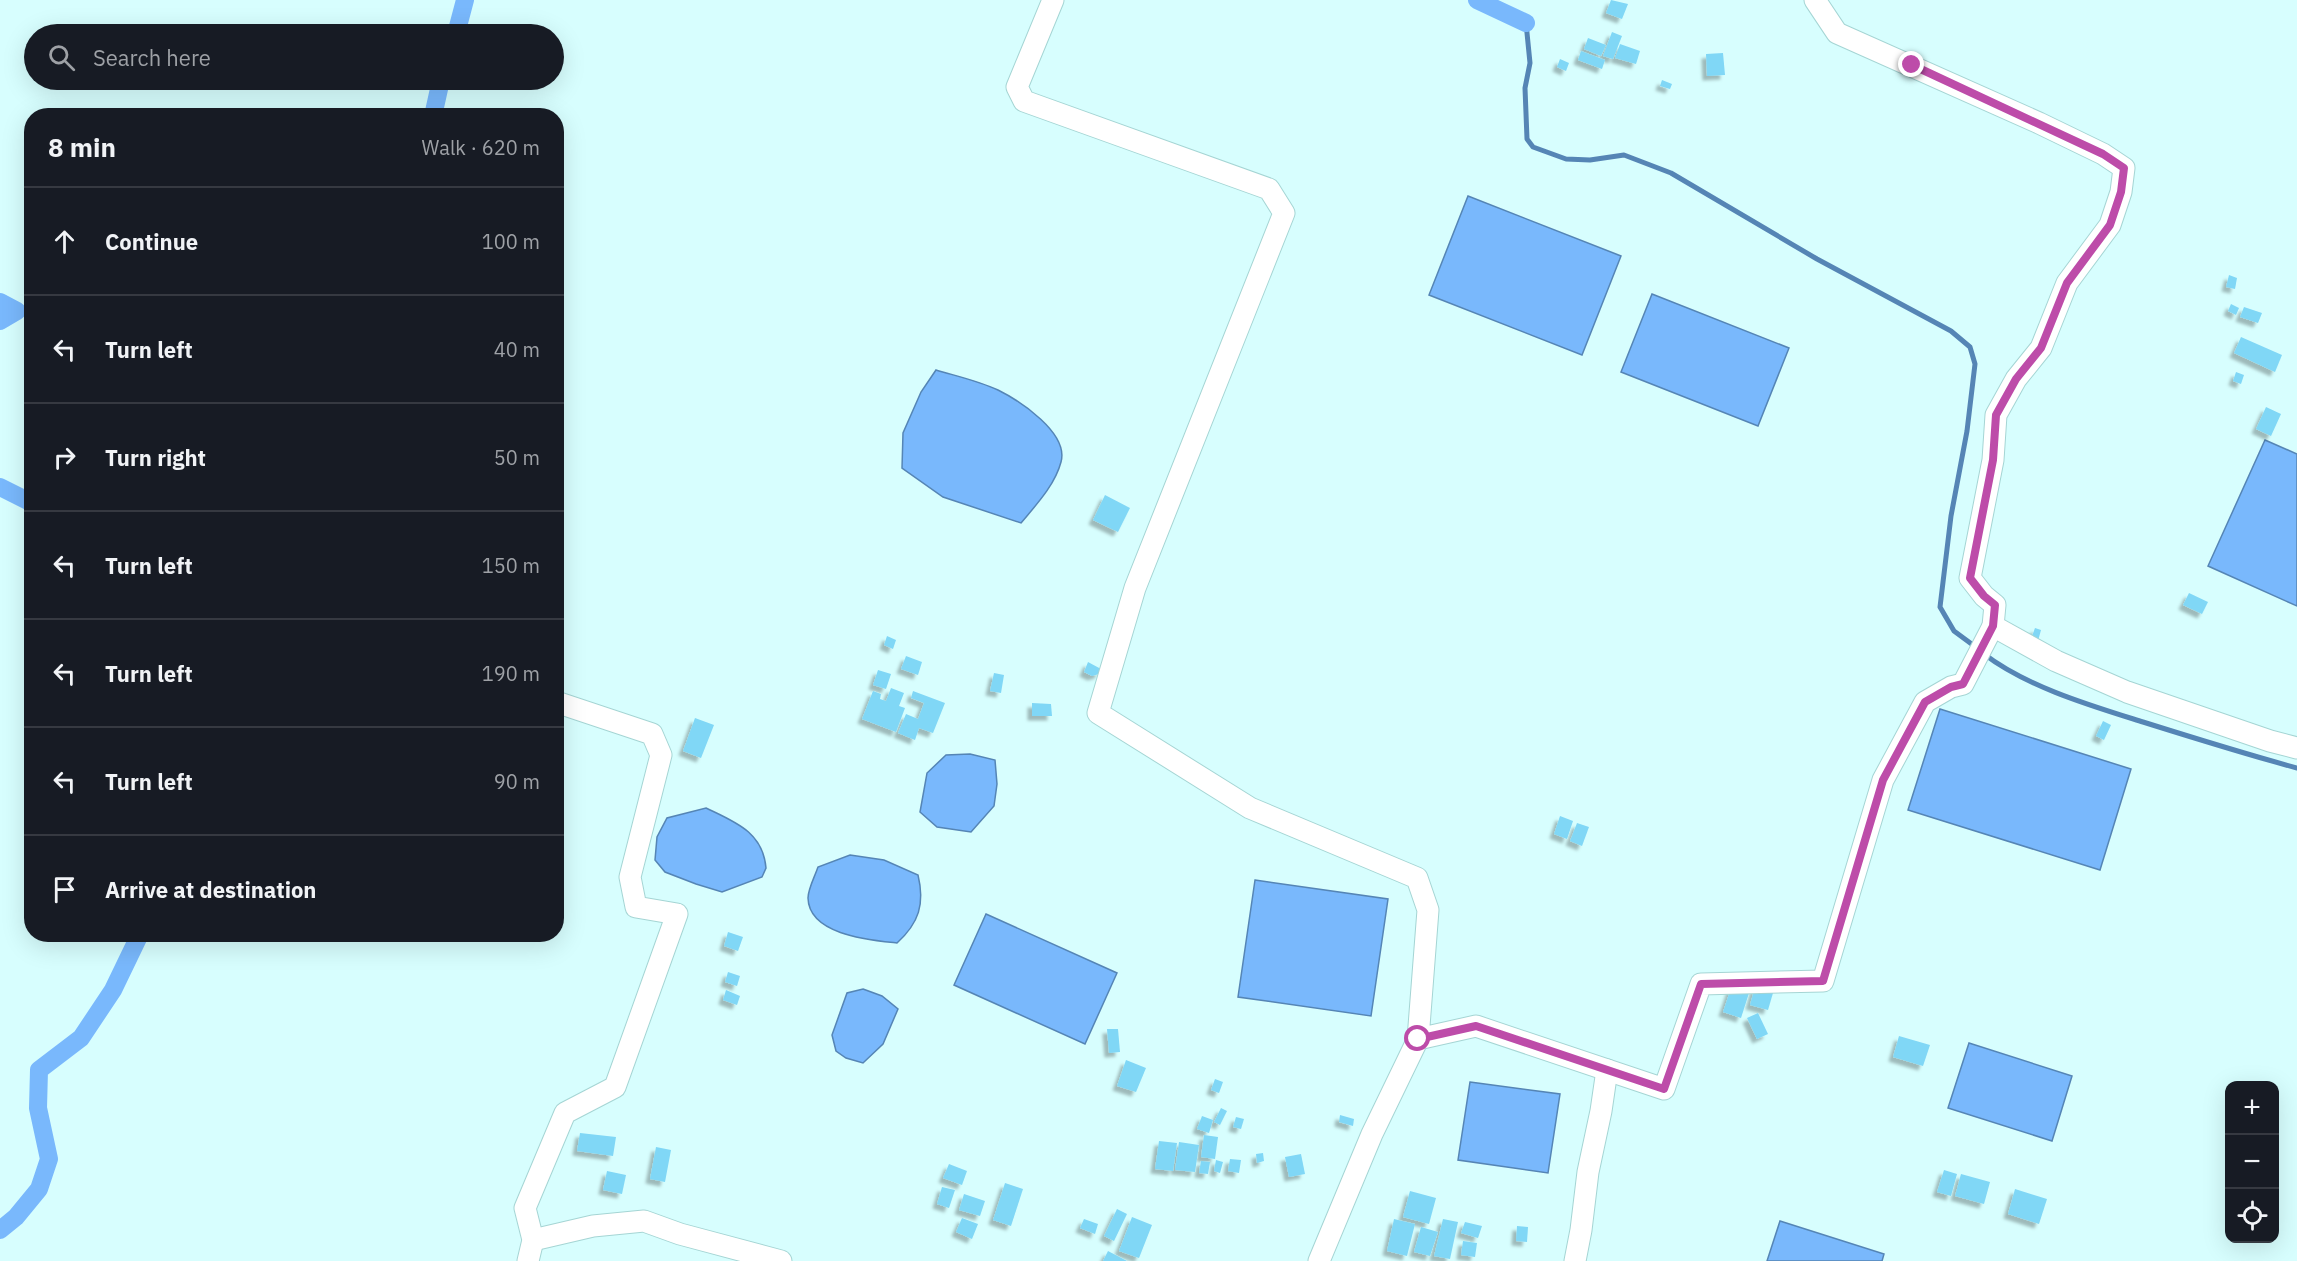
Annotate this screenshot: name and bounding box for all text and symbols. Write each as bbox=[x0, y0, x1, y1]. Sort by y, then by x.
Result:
search box bbox=[24, 24, 564, 90]
icon: search bbox=[45, 41, 78, 74]
text: Search here bbox=[93, 43, 211, 72]
route end bbox=[1898, 51, 1924, 77]
text: 8 min bbox=[48, 130, 116, 164]
text: Walk · 620 m bbox=[422, 134, 540, 161]
icon: ahead bbox=[48, 225, 81, 258]
text: Continue bbox=[105, 227, 198, 256]
text: 100 m bbox=[482, 228, 540, 255]
icon: left bbox=[48, 333, 81, 366]
text: Turn left bbox=[105, 335, 193, 364]
text: 40 m bbox=[494, 336, 540, 363]
icon: right bbox=[48, 441, 81, 474]
text: Turn right bbox=[105, 443, 206, 472]
text: 50 m bbox=[494, 444, 540, 471]
icon: left bbox=[48, 549, 81, 582]
text: Turn left bbox=[105, 551, 193, 580]
text: 150 m bbox=[482, 552, 540, 579]
icon: left bbox=[48, 657, 81, 690]
text: Turn left bbox=[105, 659, 193, 688]
text: 190 m bbox=[482, 660, 540, 687]
icon: left bbox=[48, 765, 81, 798]
text: Turn left bbox=[105, 767, 193, 796]
text: 90 m bbox=[494, 768, 540, 795]
icon: arrive bbox=[48, 873, 81, 906]
text: Arrive at destination bbox=[105, 875, 316, 904]
route start bbox=[1404, 1025, 1430, 1051]
map controls bbox=[2225, 1081, 2279, 1243]
button: + bbox=[2225, 1081, 2279, 1135]
button: − bbox=[2225, 1135, 2279, 1189]
button: locate bbox=[2225, 1189, 2279, 1243]

